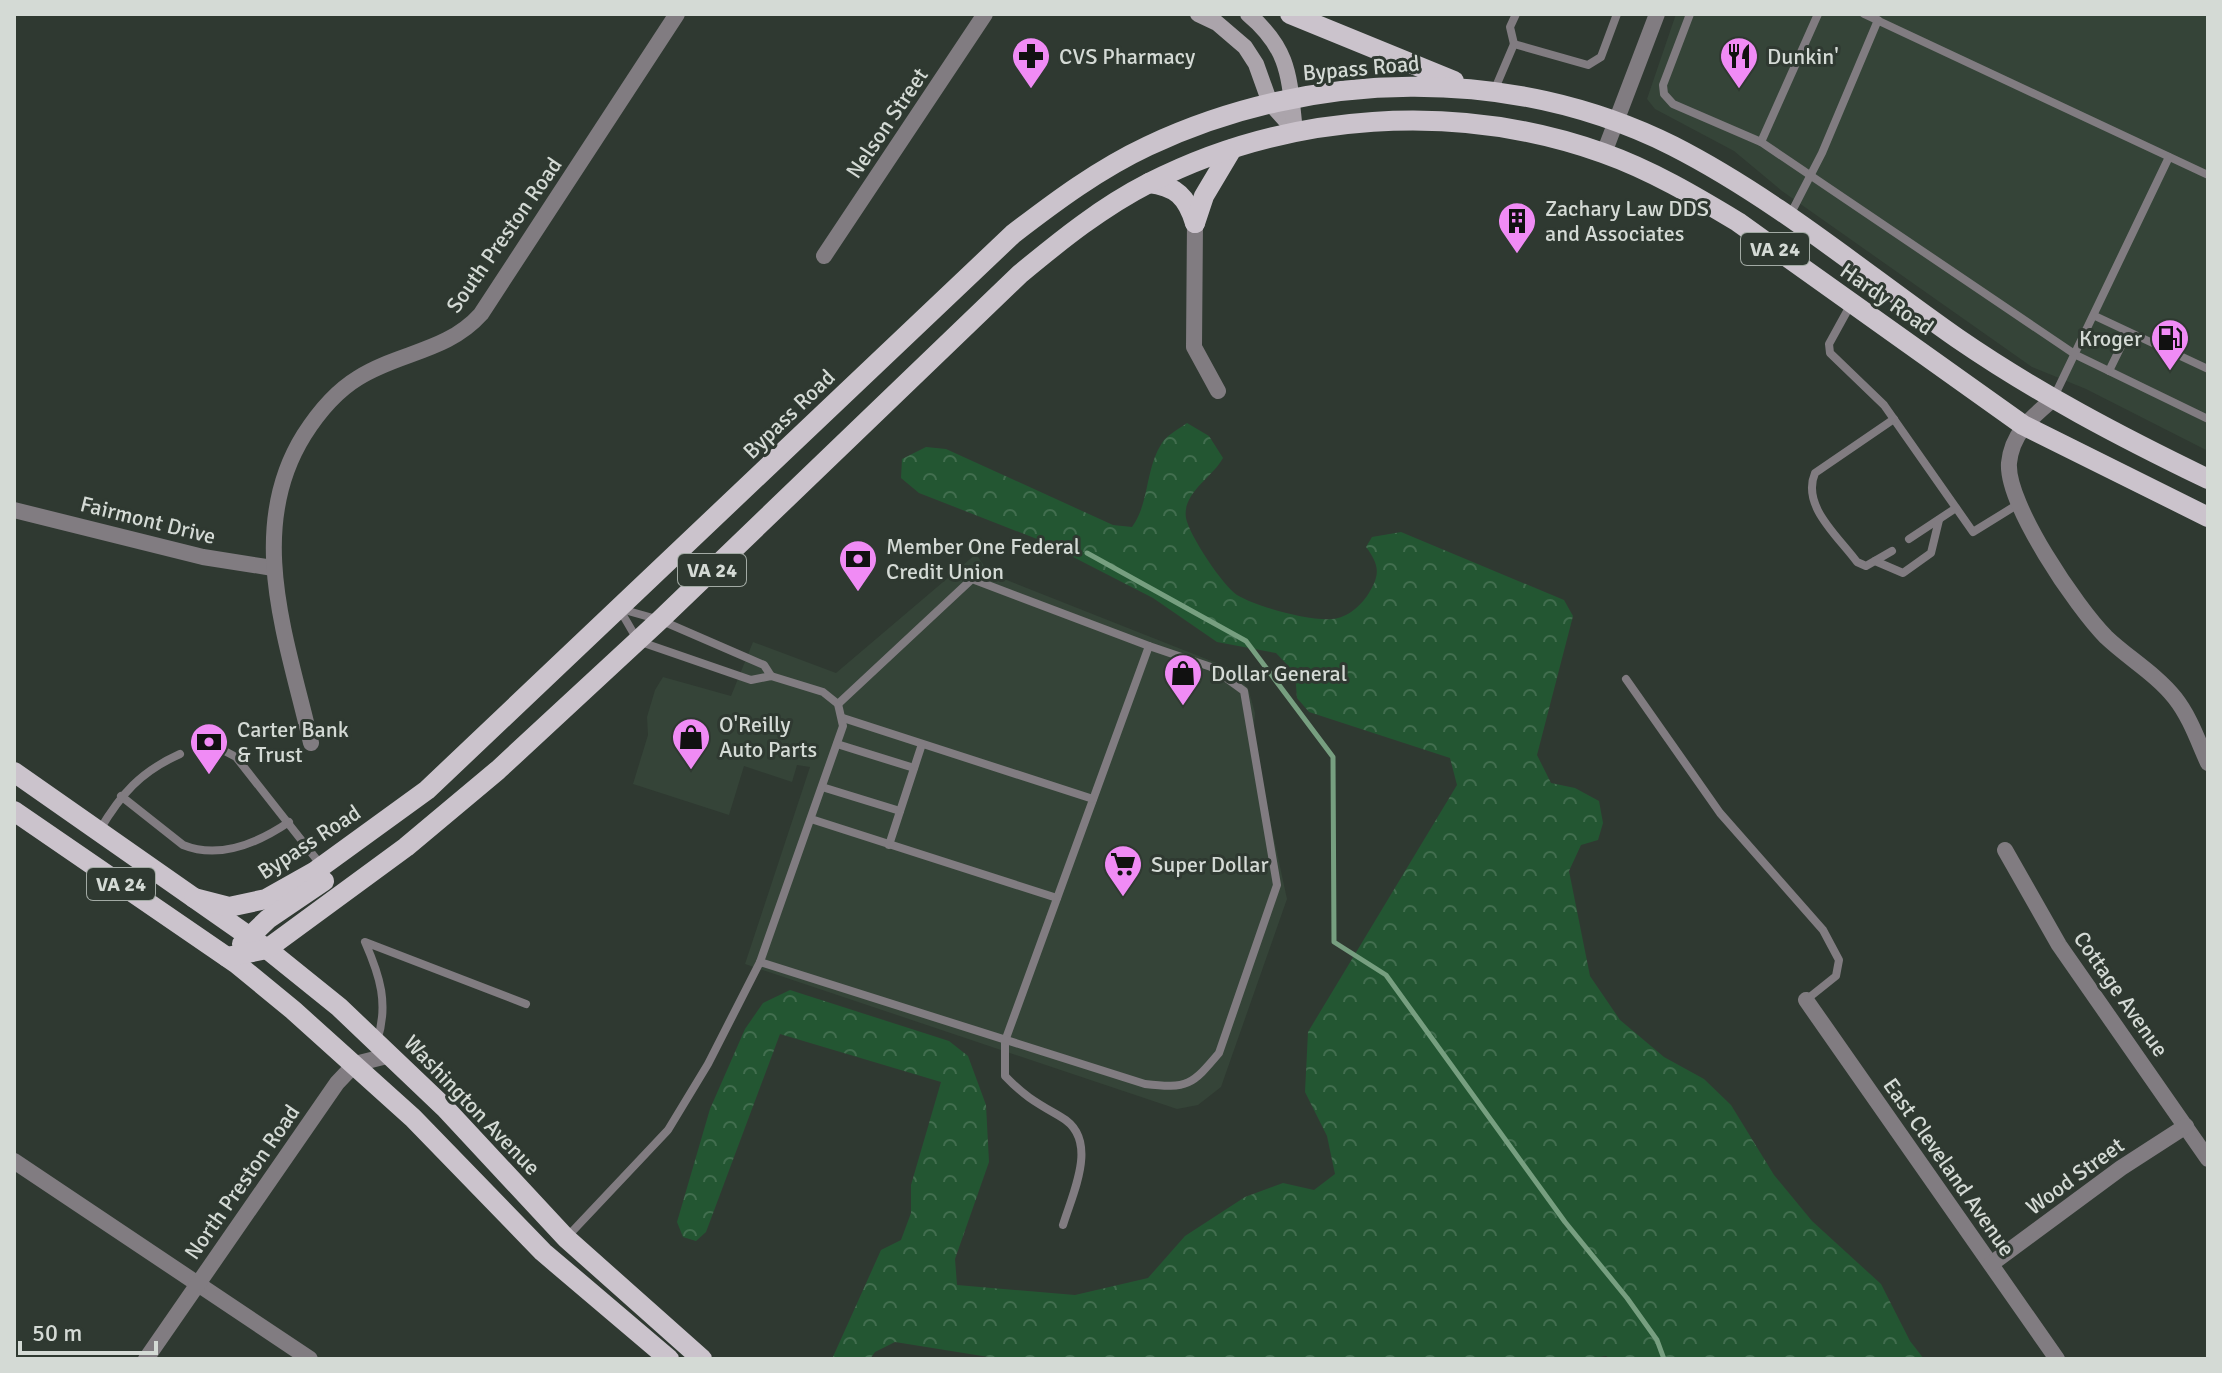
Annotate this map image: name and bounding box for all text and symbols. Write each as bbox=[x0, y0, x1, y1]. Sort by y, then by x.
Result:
pharmacy icon: CVS Pharmacy bbox=[1010, 35, 1052, 90]
restaurant icon: Dunkin' bbox=[1718, 35, 1760, 90]
place label: CVS Pharmacy bbox=[1059, 43, 1196, 70]
place label: Dunkin' bbox=[1767, 43, 1839, 70]
street label: Bypass Road bbox=[1301, 49, 1421, 87]
street label: Nelson Street bbox=[840, 62, 934, 183]
street label: South Preston Road bbox=[440, 152, 568, 318]
place label: Zachary Law DDS and Associates bbox=[1545, 195, 1709, 247]
building icon: Zachary Law DDS and Associates bbox=[1496, 200, 1538, 255]
road number: VA 24 bbox=[1741, 233, 1809, 265]
street label: Hardy Road bbox=[1835, 257, 1939, 341]
fuel station icon: Kroger bbox=[2149, 317, 2191, 372]
place label: Kroger bbox=[2079, 325, 2142, 352]
street label: Bypass Road bbox=[737, 364, 841, 464]
street label: Fairmont Drive bbox=[77, 490, 219, 550]
place label: Member One Federal Credit Union bbox=[886, 533, 1080, 585]
bank icon: Member One Federal Credit Union bbox=[837, 538, 879, 593]
road number: VA 24 bbox=[678, 554, 746, 586]
shop icon: Dollar General bbox=[1162, 652, 1204, 707]
place label: Dollar General bbox=[1211, 660, 1347, 687]
place label: O'Reilly Auto Parts bbox=[719, 711, 817, 763]
place label: Carter Bank & Trust bbox=[237, 716, 349, 768]
shop icon: O'Reilly Auto Parts bbox=[670, 716, 712, 771]
bank icon: Carter Bank & Trust bbox=[188, 721, 230, 776]
street label: Bypass Road bbox=[252, 799, 366, 885]
supermarket icon: Super Dollar bbox=[1102, 843, 1144, 898]
place label: Super Dollar bbox=[1151, 851, 1269, 878]
road number: VA 24 bbox=[87, 868, 155, 900]
street label: Cottage Avenue bbox=[2068, 926, 2174, 1062]
street label: Washington Avenue bbox=[398, 1029, 546, 1181]
street label: East Cleveland Avenue bbox=[1877, 1073, 2021, 1261]
street label: North Preston Road bbox=[179, 1099, 305, 1265]
street label: Wood Street bbox=[2021, 1131, 2130, 1221]
scale bar bbox=[20, 1305, 156, 1355]
text: 50 m bbox=[32, 1318, 82, 1348]

